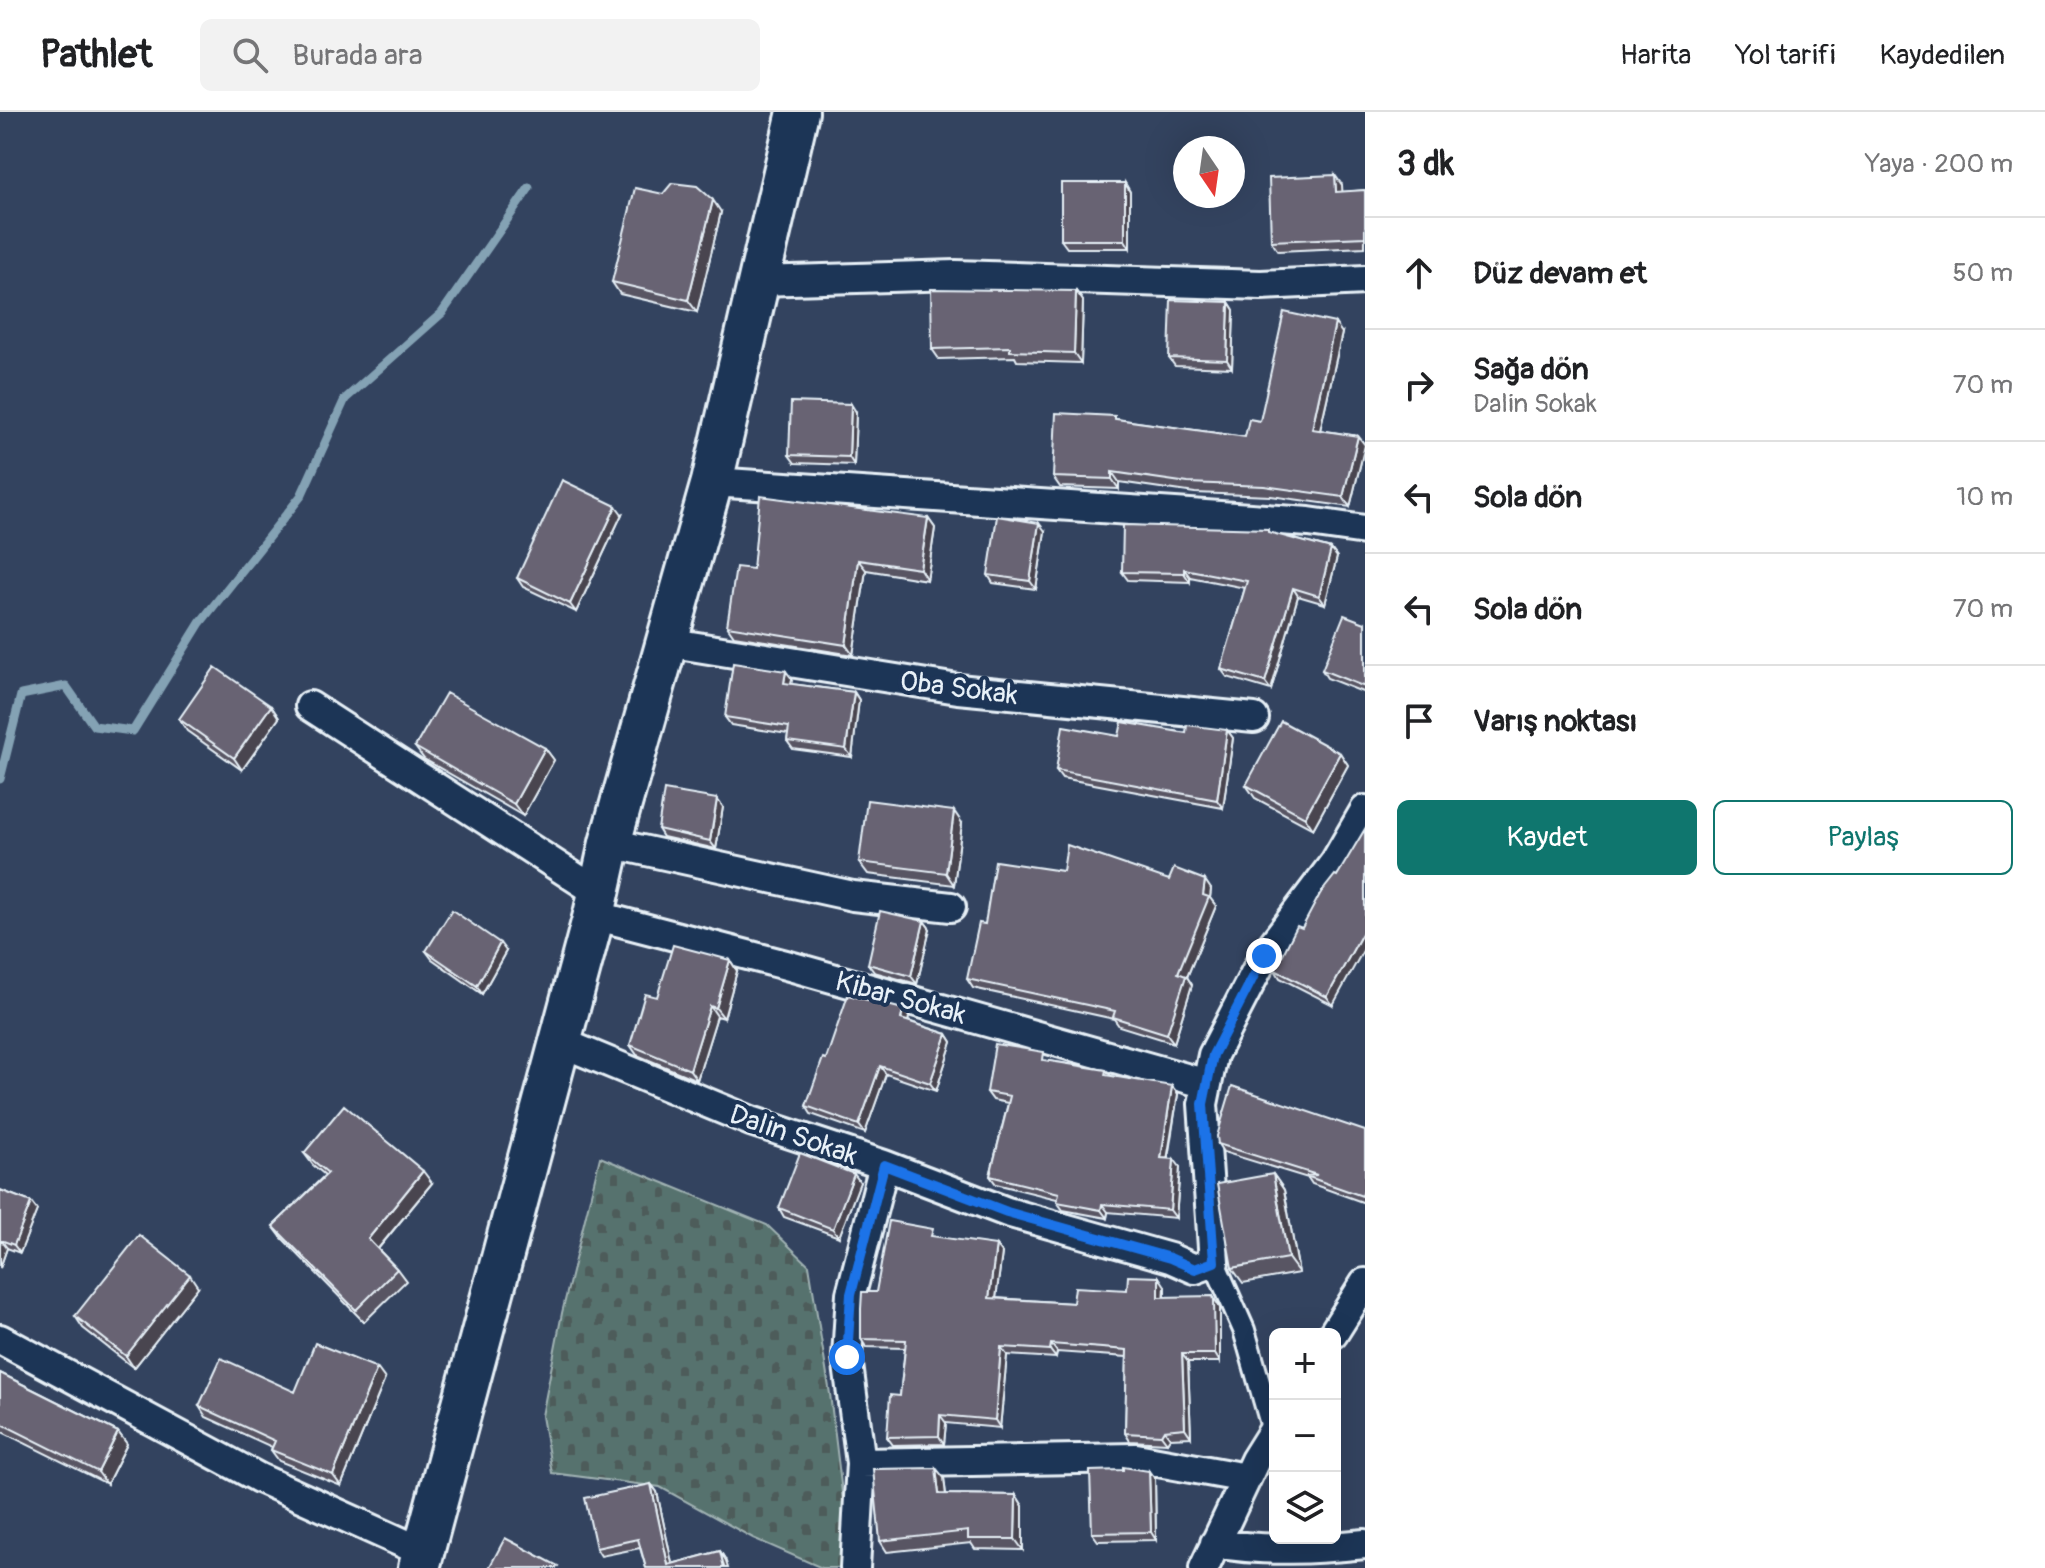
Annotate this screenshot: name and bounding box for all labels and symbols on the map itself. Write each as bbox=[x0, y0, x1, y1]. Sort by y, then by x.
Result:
north arrow bbox=[1173, 136, 1245, 208]
street label: Oba Sokak bbox=[898, 664, 1020, 713]
route end bbox=[1246, 938, 1282, 974]
street label: Kibar Sokak bbox=[831, 964, 970, 1033]
street label: Dalin Sokak bbox=[725, 1097, 863, 1174]
route start bbox=[829, 1339, 865, 1375]

